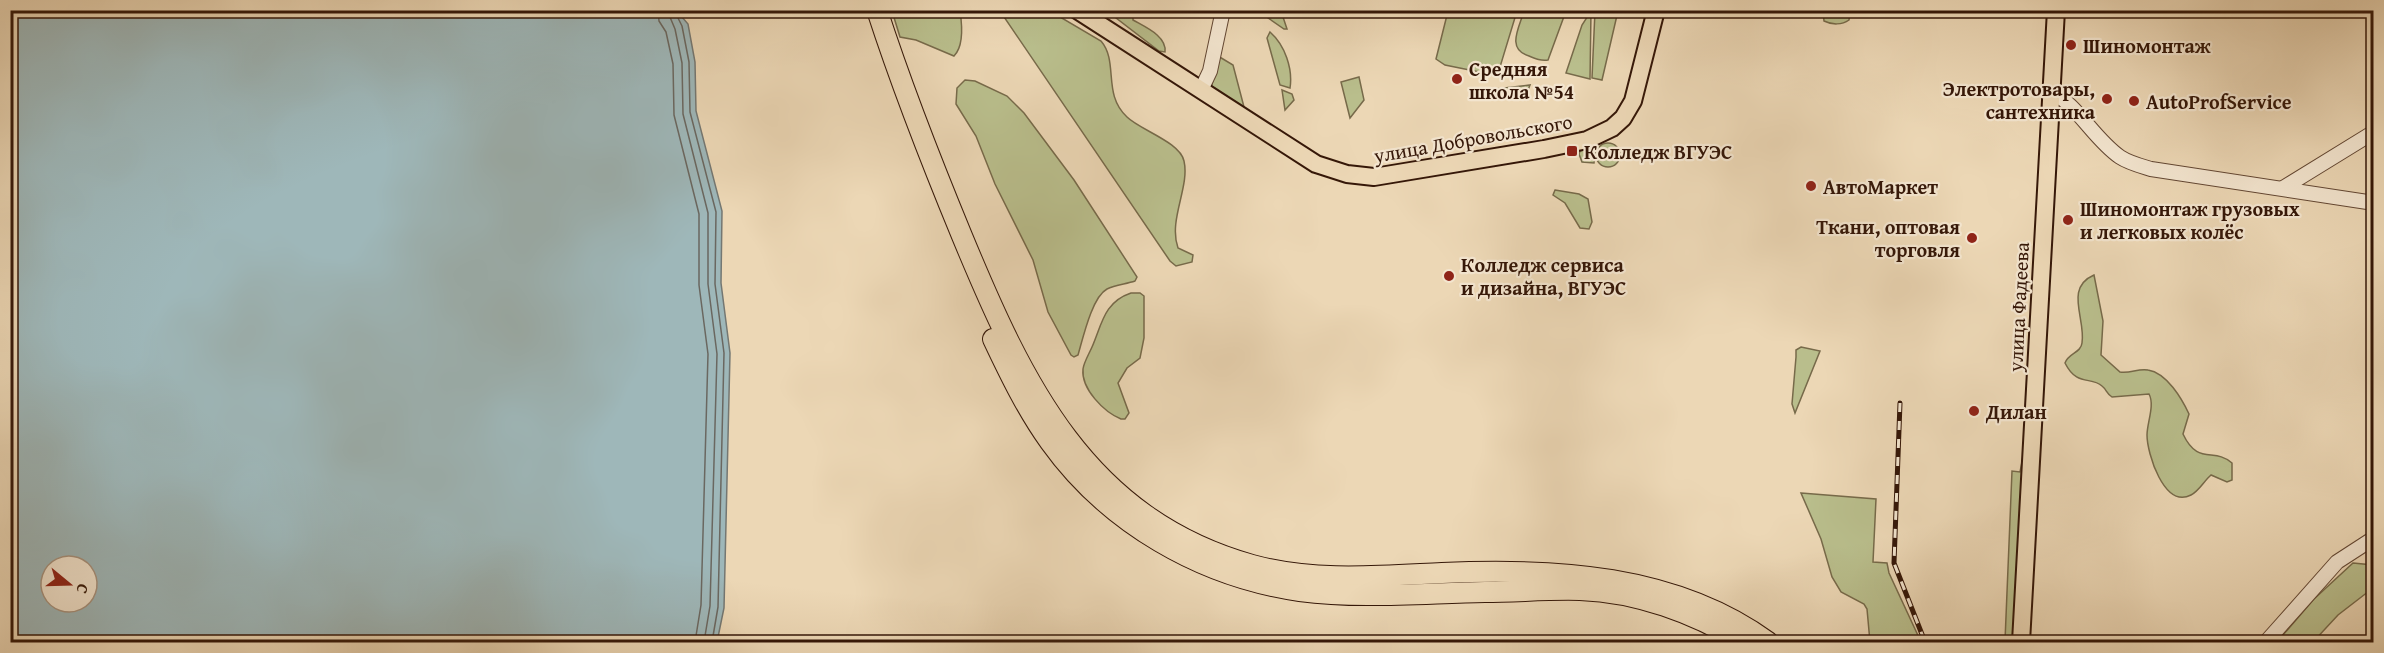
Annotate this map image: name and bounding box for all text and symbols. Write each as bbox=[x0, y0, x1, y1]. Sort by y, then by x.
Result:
place label: Шиномонтаж bbox=[2083, 31, 2211, 60]
marker: Шиномонтаж bbox=[2064, 38, 2078, 52]
place label: Средняя школа №54 bbox=[1469, 54, 1574, 106]
marker: Средняя школа №54 bbox=[1450, 72, 1464, 86]
place label: Электротовары, сантехника bbox=[1942, 74, 2096, 126]
place label: AutoProfService bbox=[2146, 87, 2292, 116]
marker: Электротовары, сантехника bbox=[2100, 92, 2114, 106]
marker: AutoProfService bbox=[2127, 94, 2141, 108]
street label: улица Добровольского bbox=[1370, 106, 1575, 170]
place label: Колледж ВГУЭС bbox=[1584, 137, 1732, 166]
marker: Колледж ВГУЭС bbox=[1565, 144, 1579, 158]
place label: АвтоМаркет bbox=[1823, 172, 1938, 201]
marker: АвтоМаркет bbox=[1804, 179, 1818, 193]
place label: Шиномонтаж грузовых и легковых колёс bbox=[2080, 194, 2300, 246]
place label: Ткани, оптовая торговля bbox=[1816, 212, 1960, 264]
marker: Шиномонтаж грузовых и легковых колёс bbox=[2061, 213, 2075, 227]
marker: Ткани, оптовая торговля bbox=[1965, 231, 1979, 245]
street label: улица Фадеева bbox=[2000, 241, 2036, 374]
place label: Колледж сервиса и дизайна, ВГУЭС bbox=[1461, 250, 1626, 302]
marker: Колледж сервиса и дизайна, ВГУЭС bbox=[1442, 269, 1456, 283]
place label: Дилан bbox=[1985, 397, 2047, 426]
marker: Дилан bbox=[1967, 404, 1981, 418]
north arrow bbox=[39, 554, 99, 614]
text: С bbox=[70, 581, 96, 597]

